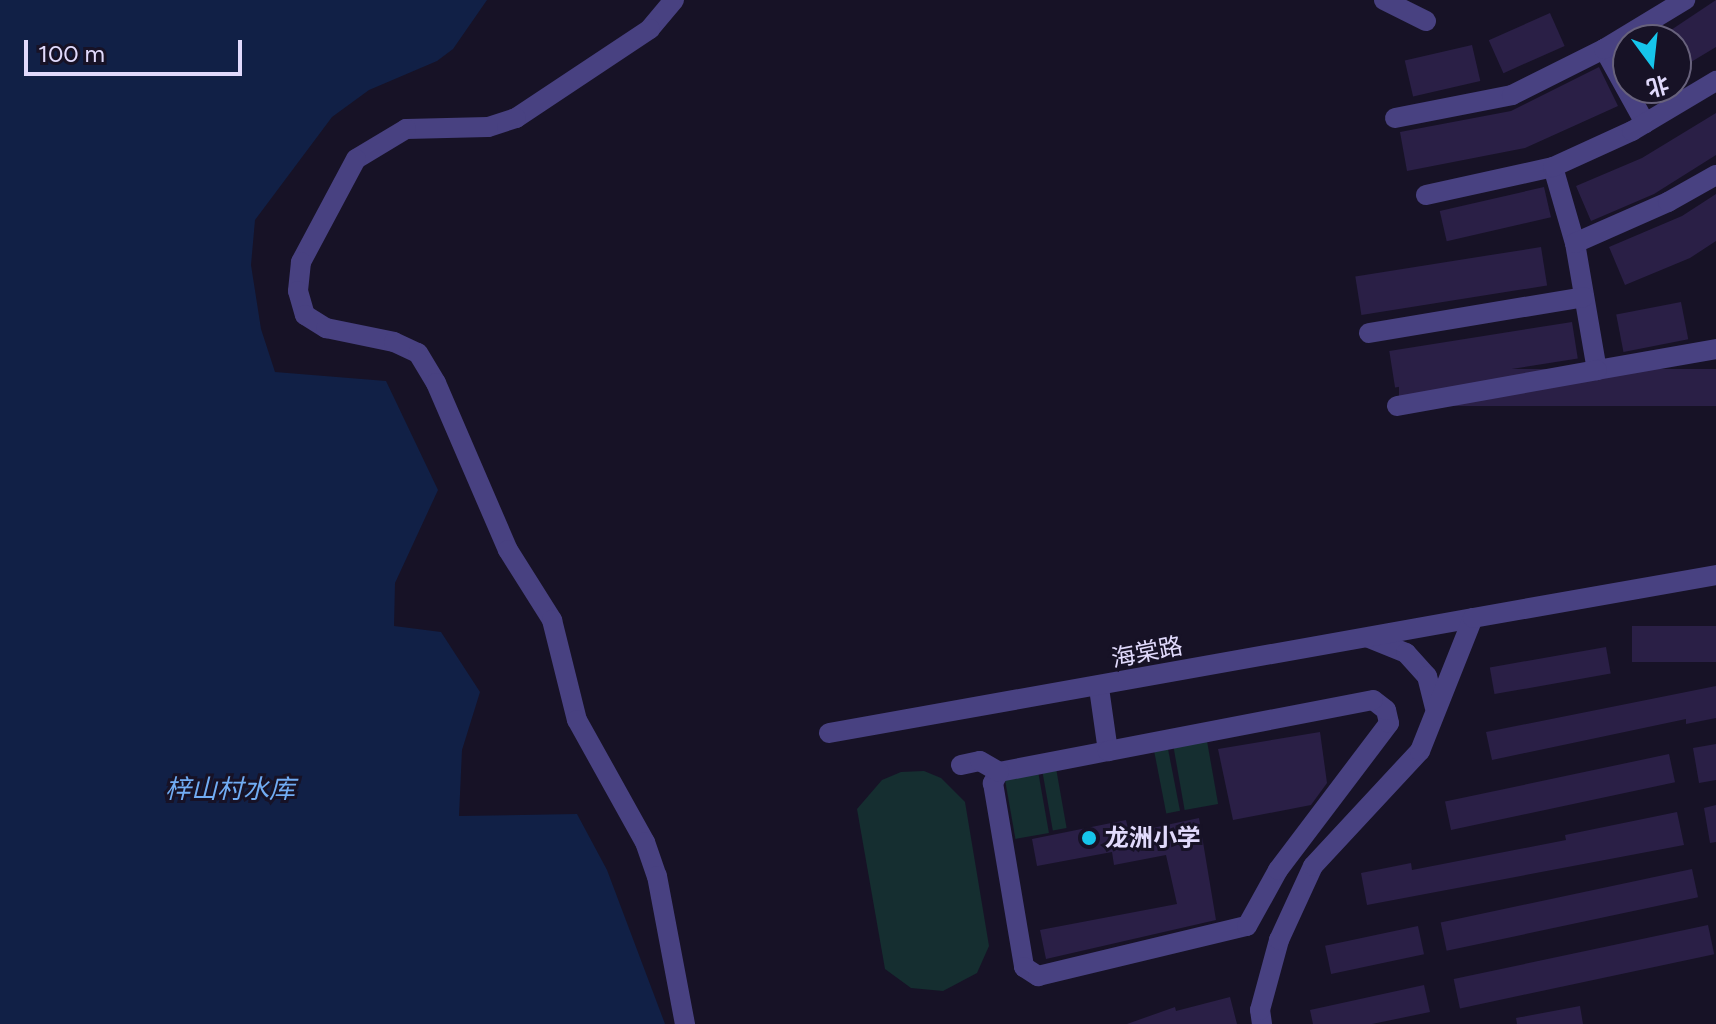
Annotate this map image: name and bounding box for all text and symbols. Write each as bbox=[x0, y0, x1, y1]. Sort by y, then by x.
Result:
scale bar bbox=[28, 24, 246, 74]
north arrow bbox=[1612, 24, 1692, 104]
text: 100 m bbox=[38, 39, 105, 68]
text: 北 bbox=[1644, 70, 1672, 102]
street label: 海棠路 bbox=[1109, 631, 1185, 673]
water label: 梓山村水库 bbox=[165, 774, 295, 806]
place label: 龙洲小学 bbox=[1105, 824, 1201, 852]
marker: 龙洲小学 bbox=[1080, 829, 1098, 847]

